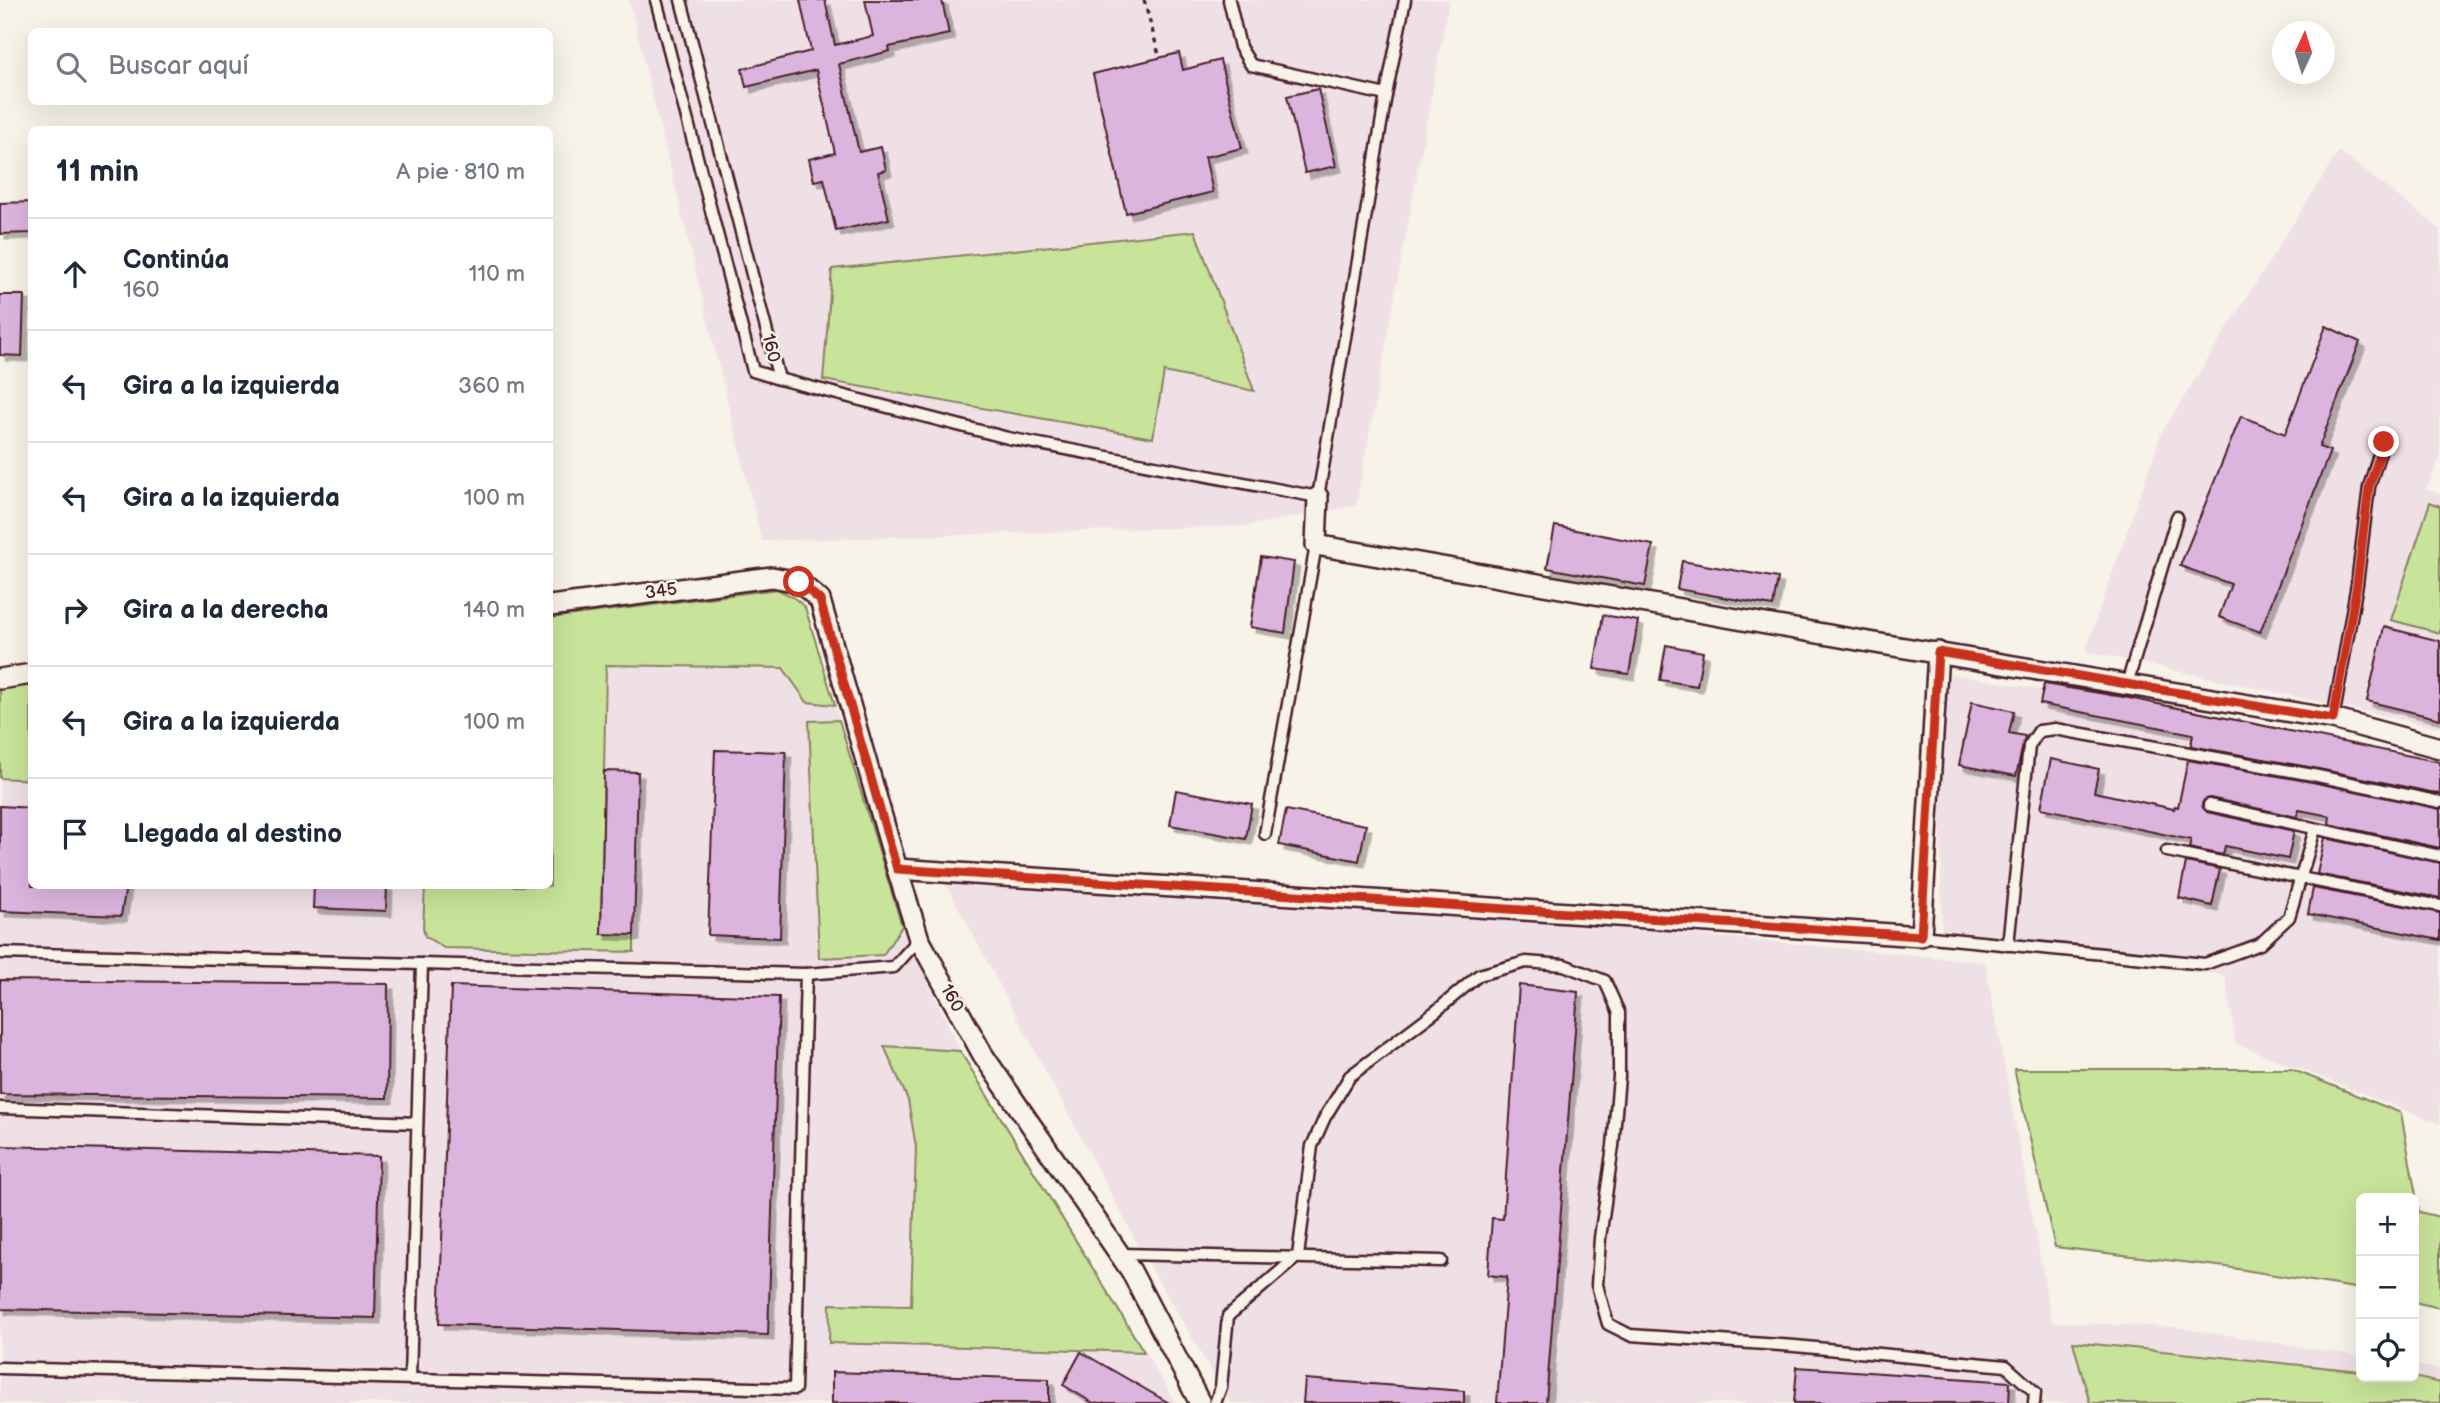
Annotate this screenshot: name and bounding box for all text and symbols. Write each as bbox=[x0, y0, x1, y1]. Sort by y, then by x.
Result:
north arrow bbox=[2272, 21, 2335, 84]
search box bbox=[28, 28, 553, 105]
icon: search bbox=[52, 48, 90, 86]
text: Buscar aquí bbox=[108, 51, 249, 82]
text: 11 min bbox=[56, 154, 139, 190]
text: A pie · 810 m bbox=[396, 158, 525, 186]
text: Continúa bbox=[123, 245, 230, 276]
icon: ahead bbox=[56, 255, 94, 293]
text: 110 m bbox=[468, 260, 525, 288]
text: 160 bbox=[123, 276, 159, 304]
street label: 160 bbox=[757, 332, 785, 364]
icon: left bbox=[56, 367, 94, 405]
text: Gira a la izquierda bbox=[123, 371, 340, 402]
text: 360 m bbox=[458, 372, 525, 400]
route end bbox=[2368, 426, 2399, 457]
icon: left bbox=[56, 479, 94, 517]
text: Gira a la izquierda bbox=[123, 483, 340, 514]
text: 100 m bbox=[464, 484, 525, 512]
route start bbox=[783, 566, 814, 597]
street label: 345 bbox=[644, 578, 678, 604]
icon: right bbox=[56, 591, 94, 629]
text: Gira a la derecha bbox=[123, 595, 329, 626]
text: 140 m bbox=[463, 596, 525, 624]
icon: left bbox=[56, 703, 94, 741]
text: Gira a la izquierda bbox=[123, 707, 340, 738]
text: 100 m bbox=[464, 708, 525, 736]
icon: arrive bbox=[56, 815, 94, 853]
text: Llegada al destino bbox=[123, 819, 342, 850]
street label: 160 bbox=[936, 980, 968, 1016]
map controls bbox=[2356, 1193, 2419, 1382]
button: + bbox=[2356, 1193, 2419, 1256]
button: − bbox=[2356, 1256, 2419, 1319]
button: locate bbox=[2356, 1319, 2419, 1382]

